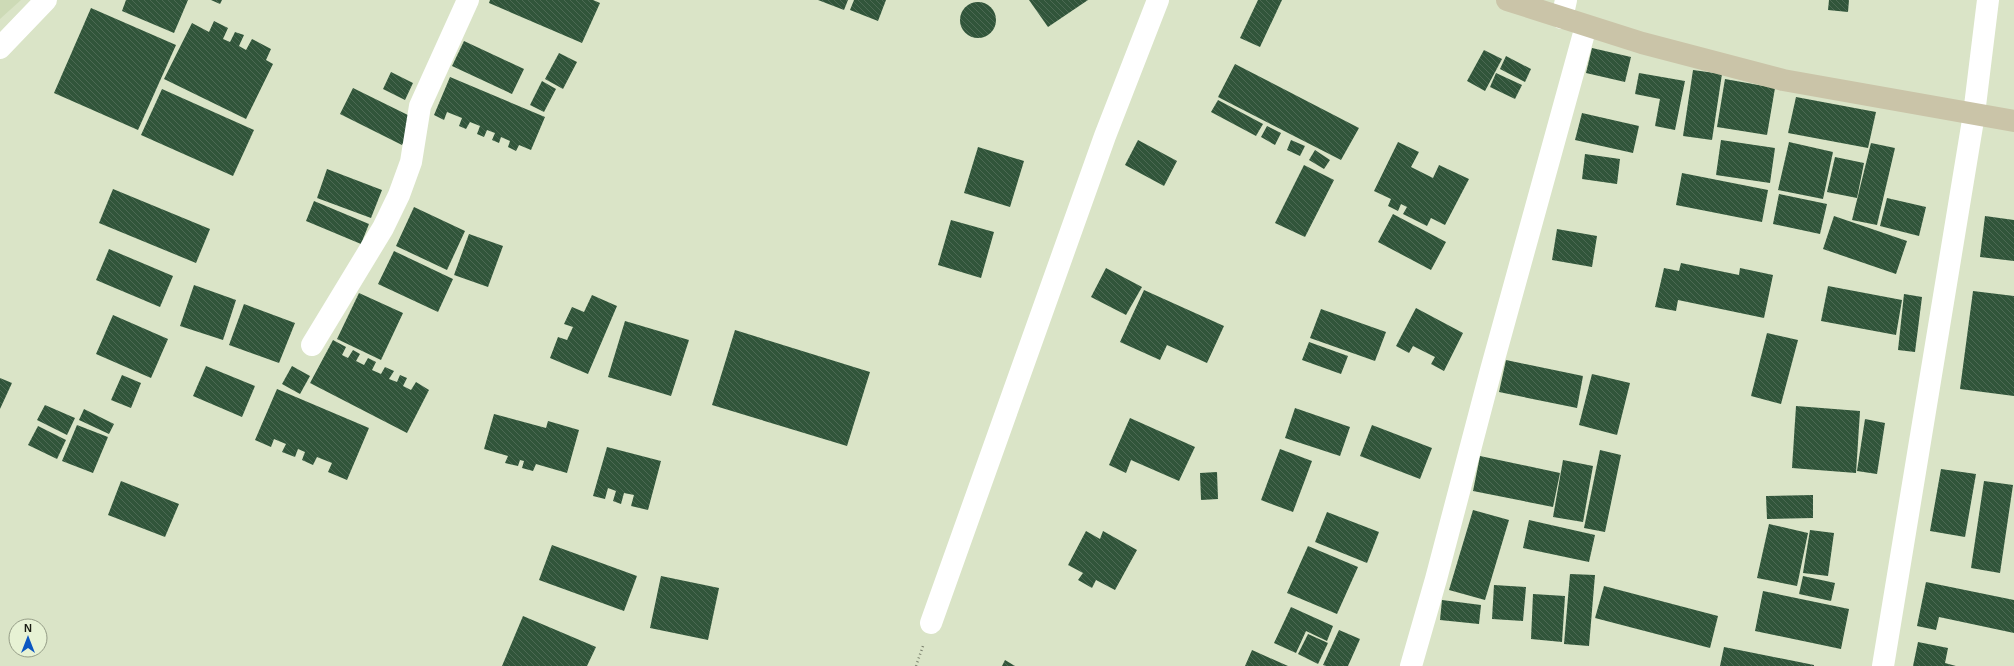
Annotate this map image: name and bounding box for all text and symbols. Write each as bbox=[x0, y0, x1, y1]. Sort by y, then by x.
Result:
north arrow bbox=[8, 618, 48, 658]
text: N bbox=[24, 622, 32, 634]

